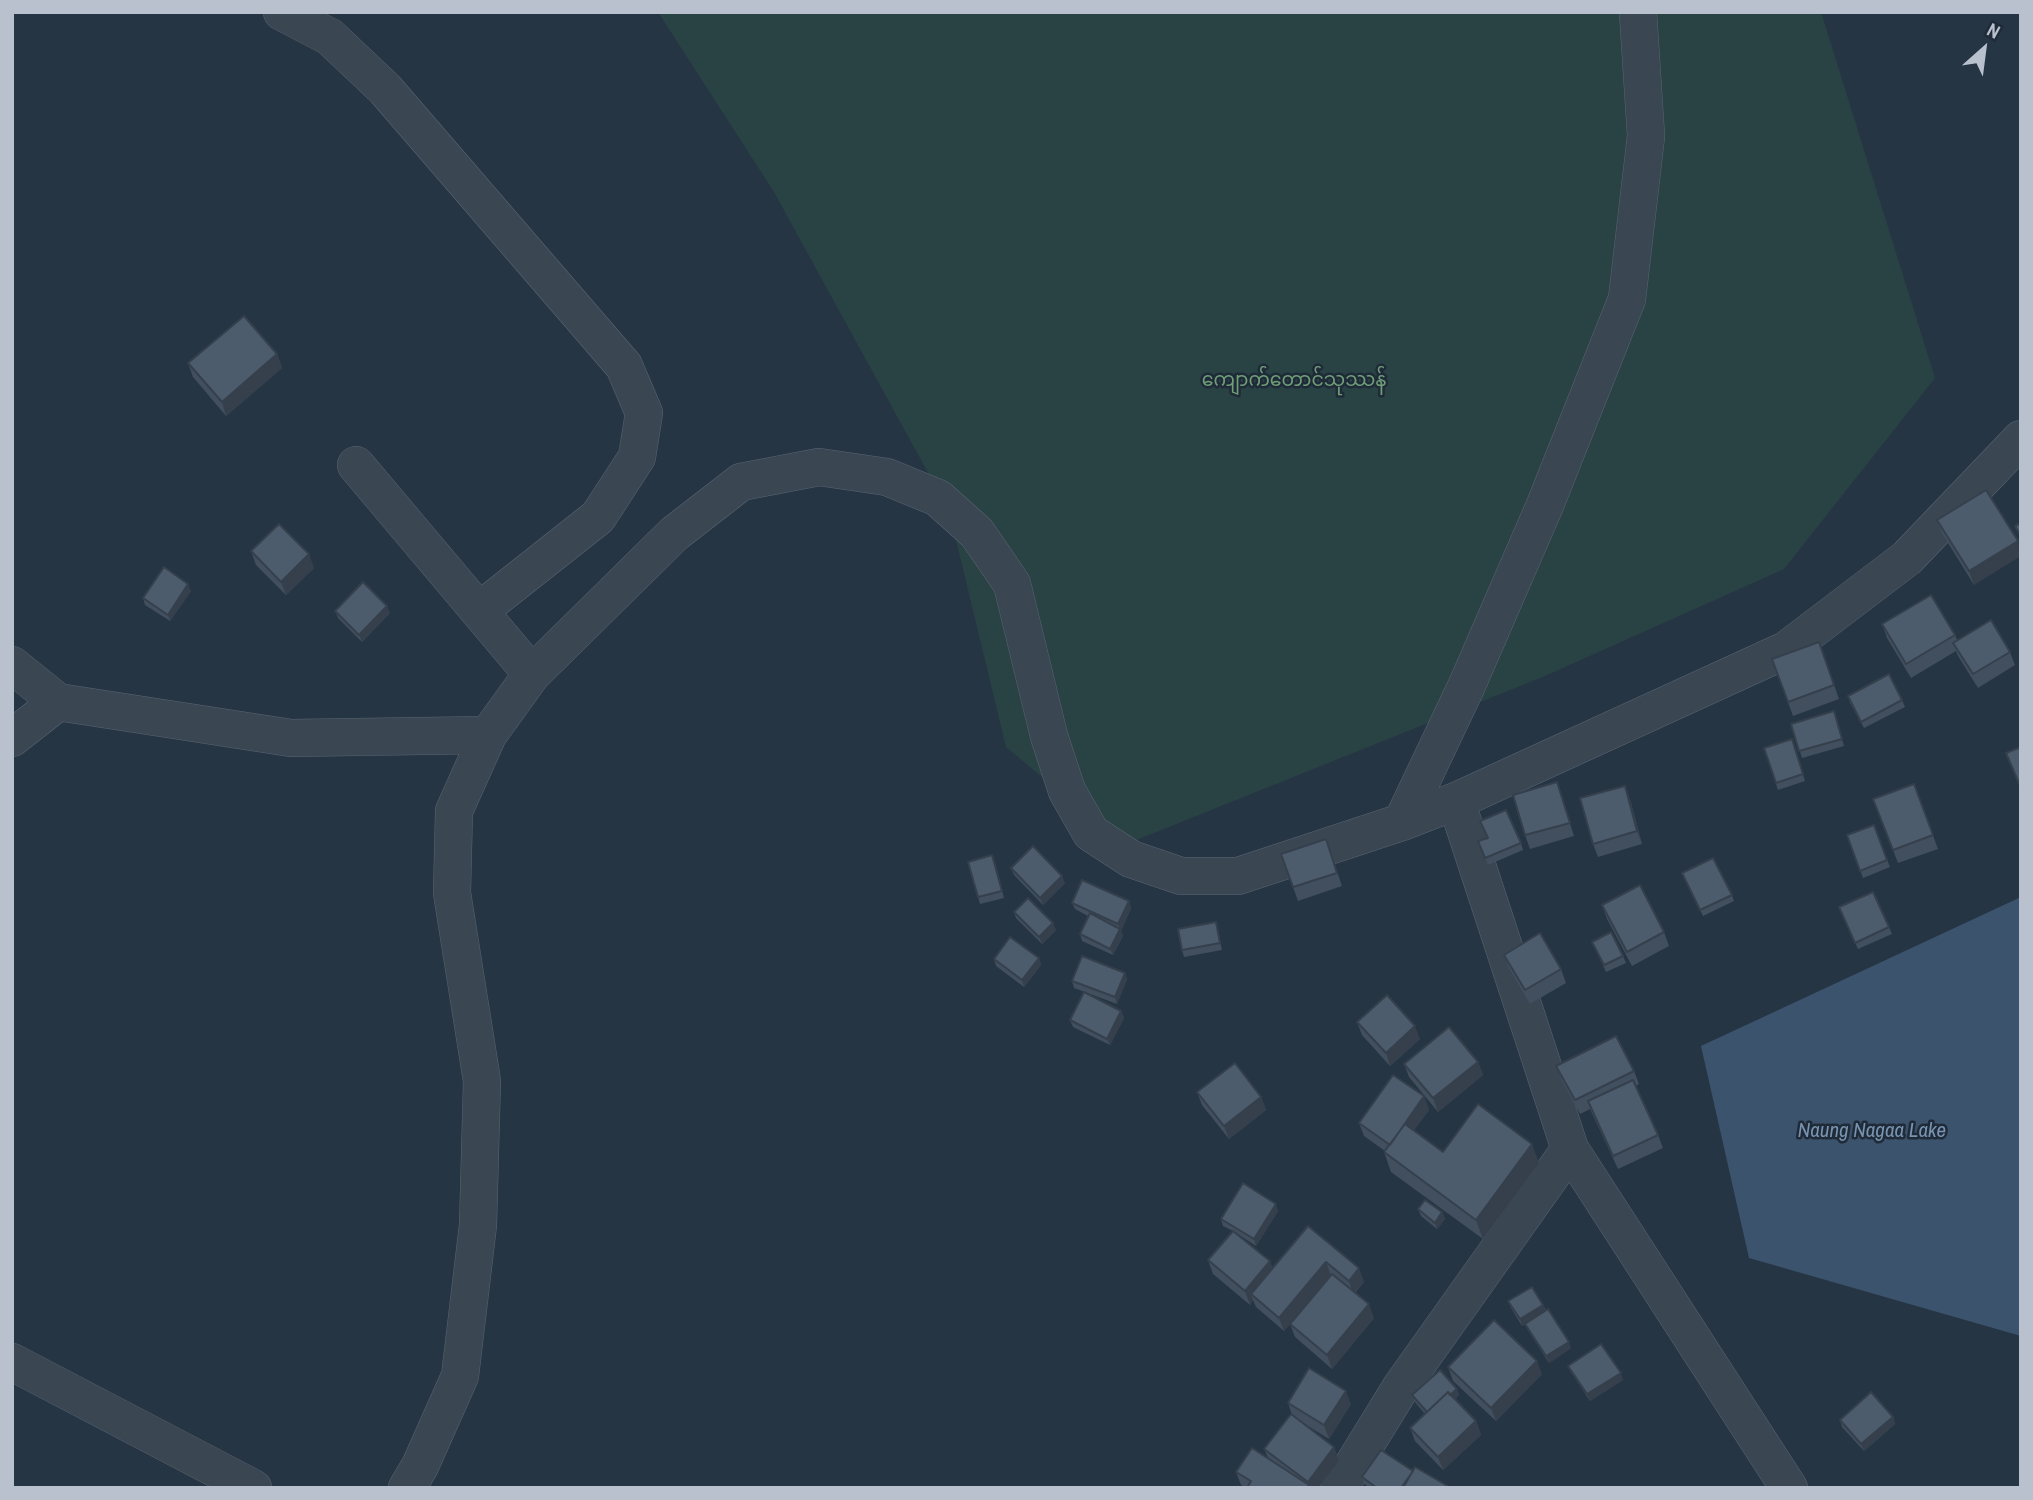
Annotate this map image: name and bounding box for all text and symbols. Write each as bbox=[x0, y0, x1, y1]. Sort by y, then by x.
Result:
north arrow bbox=[1949, 14, 2019, 84]
text: N bbox=[1983, 16, 2005, 45]
park label: ကျောက်တောင်သုဿန် bbox=[1202, 370, 1386, 392]
water label: Naung Nagaa Lake bbox=[1798, 1118, 1946, 1144]

